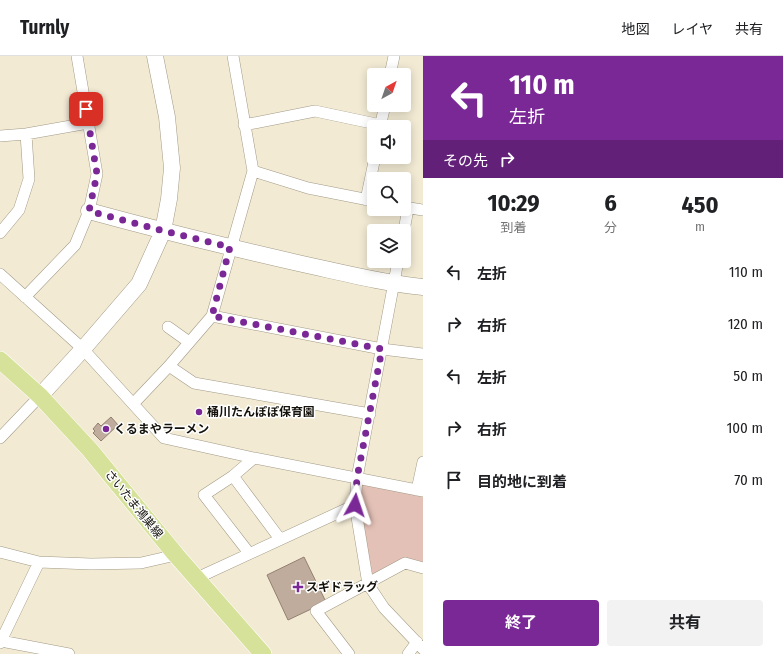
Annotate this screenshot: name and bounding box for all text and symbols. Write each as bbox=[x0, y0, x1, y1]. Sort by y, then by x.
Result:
text: Turnly bbox=[20, 16, 69, 39]
text: 地図 bbox=[621, 21, 649, 38]
text: レイヤ bbox=[671, 21, 713, 38]
text: 共有 bbox=[735, 21, 763, 38]
north arrow bbox=[367, 68, 411, 112]
map controls bbox=[367, 68, 411, 268]
text: 110 m bbox=[509, 68, 575, 101]
icon: left bbox=[443, 72, 495, 124]
pin bbox=[69, 92, 103, 126]
icon: arrive bbox=[75, 98, 97, 120]
text: 左折 bbox=[509, 106, 545, 128]
button: sound bbox=[367, 120, 411, 164]
icon: right bbox=[496, 148, 518, 170]
text: その先 bbox=[443, 152, 488, 170]
button: search bbox=[367, 172, 411, 216]
text: 10:29 bbox=[487, 189, 540, 217]
text: 6 bbox=[604, 189, 617, 217]
text: 450 bbox=[682, 191, 719, 219]
text: m bbox=[695, 219, 705, 234]
text: 到着 bbox=[501, 220, 527, 235]
text: 分 bbox=[604, 220, 617, 235]
button: layers bbox=[367, 224, 411, 268]
icon: left bbox=[443, 261, 465, 283]
text: 110 m bbox=[729, 263, 763, 281]
text: 左折 bbox=[477, 265, 507, 283]
icon: right bbox=[443, 313, 465, 335]
text: 120 m bbox=[728, 315, 763, 333]
text: 右折 bbox=[477, 317, 507, 335]
icon: left bbox=[443, 365, 465, 387]
text: 50 m bbox=[733, 367, 763, 385]
text: 左折 bbox=[477, 369, 507, 387]
place label: 桶川たんぽぽ保育園 bbox=[207, 405, 315, 419]
marker: 桶川たんぽぽ保育園 bbox=[194, 407, 204, 417]
icon: right bbox=[443, 417, 465, 439]
text: 100 m bbox=[726, 419, 763, 437]
text: 右折 bbox=[477, 421, 507, 439]
place label: くるまやラーメン bbox=[114, 422, 209, 436]
marker: くるまやラーメン bbox=[101, 424, 111, 434]
street label: さいたま鴻巣線 bbox=[102, 467, 166, 541]
icon: arrive bbox=[443, 469, 465, 491]
text: 70 m bbox=[734, 471, 763, 489]
text: 目的地に到着 bbox=[477, 473, 567, 491]
position arrow bbox=[334, 484, 376, 526]
place label: スギドラッグ bbox=[306, 580, 378, 594]
marker: スギドラッグ bbox=[293, 582, 303, 592]
button: 終了 bbox=[443, 600, 599, 646]
button: 共有 bbox=[607, 600, 763, 646]

